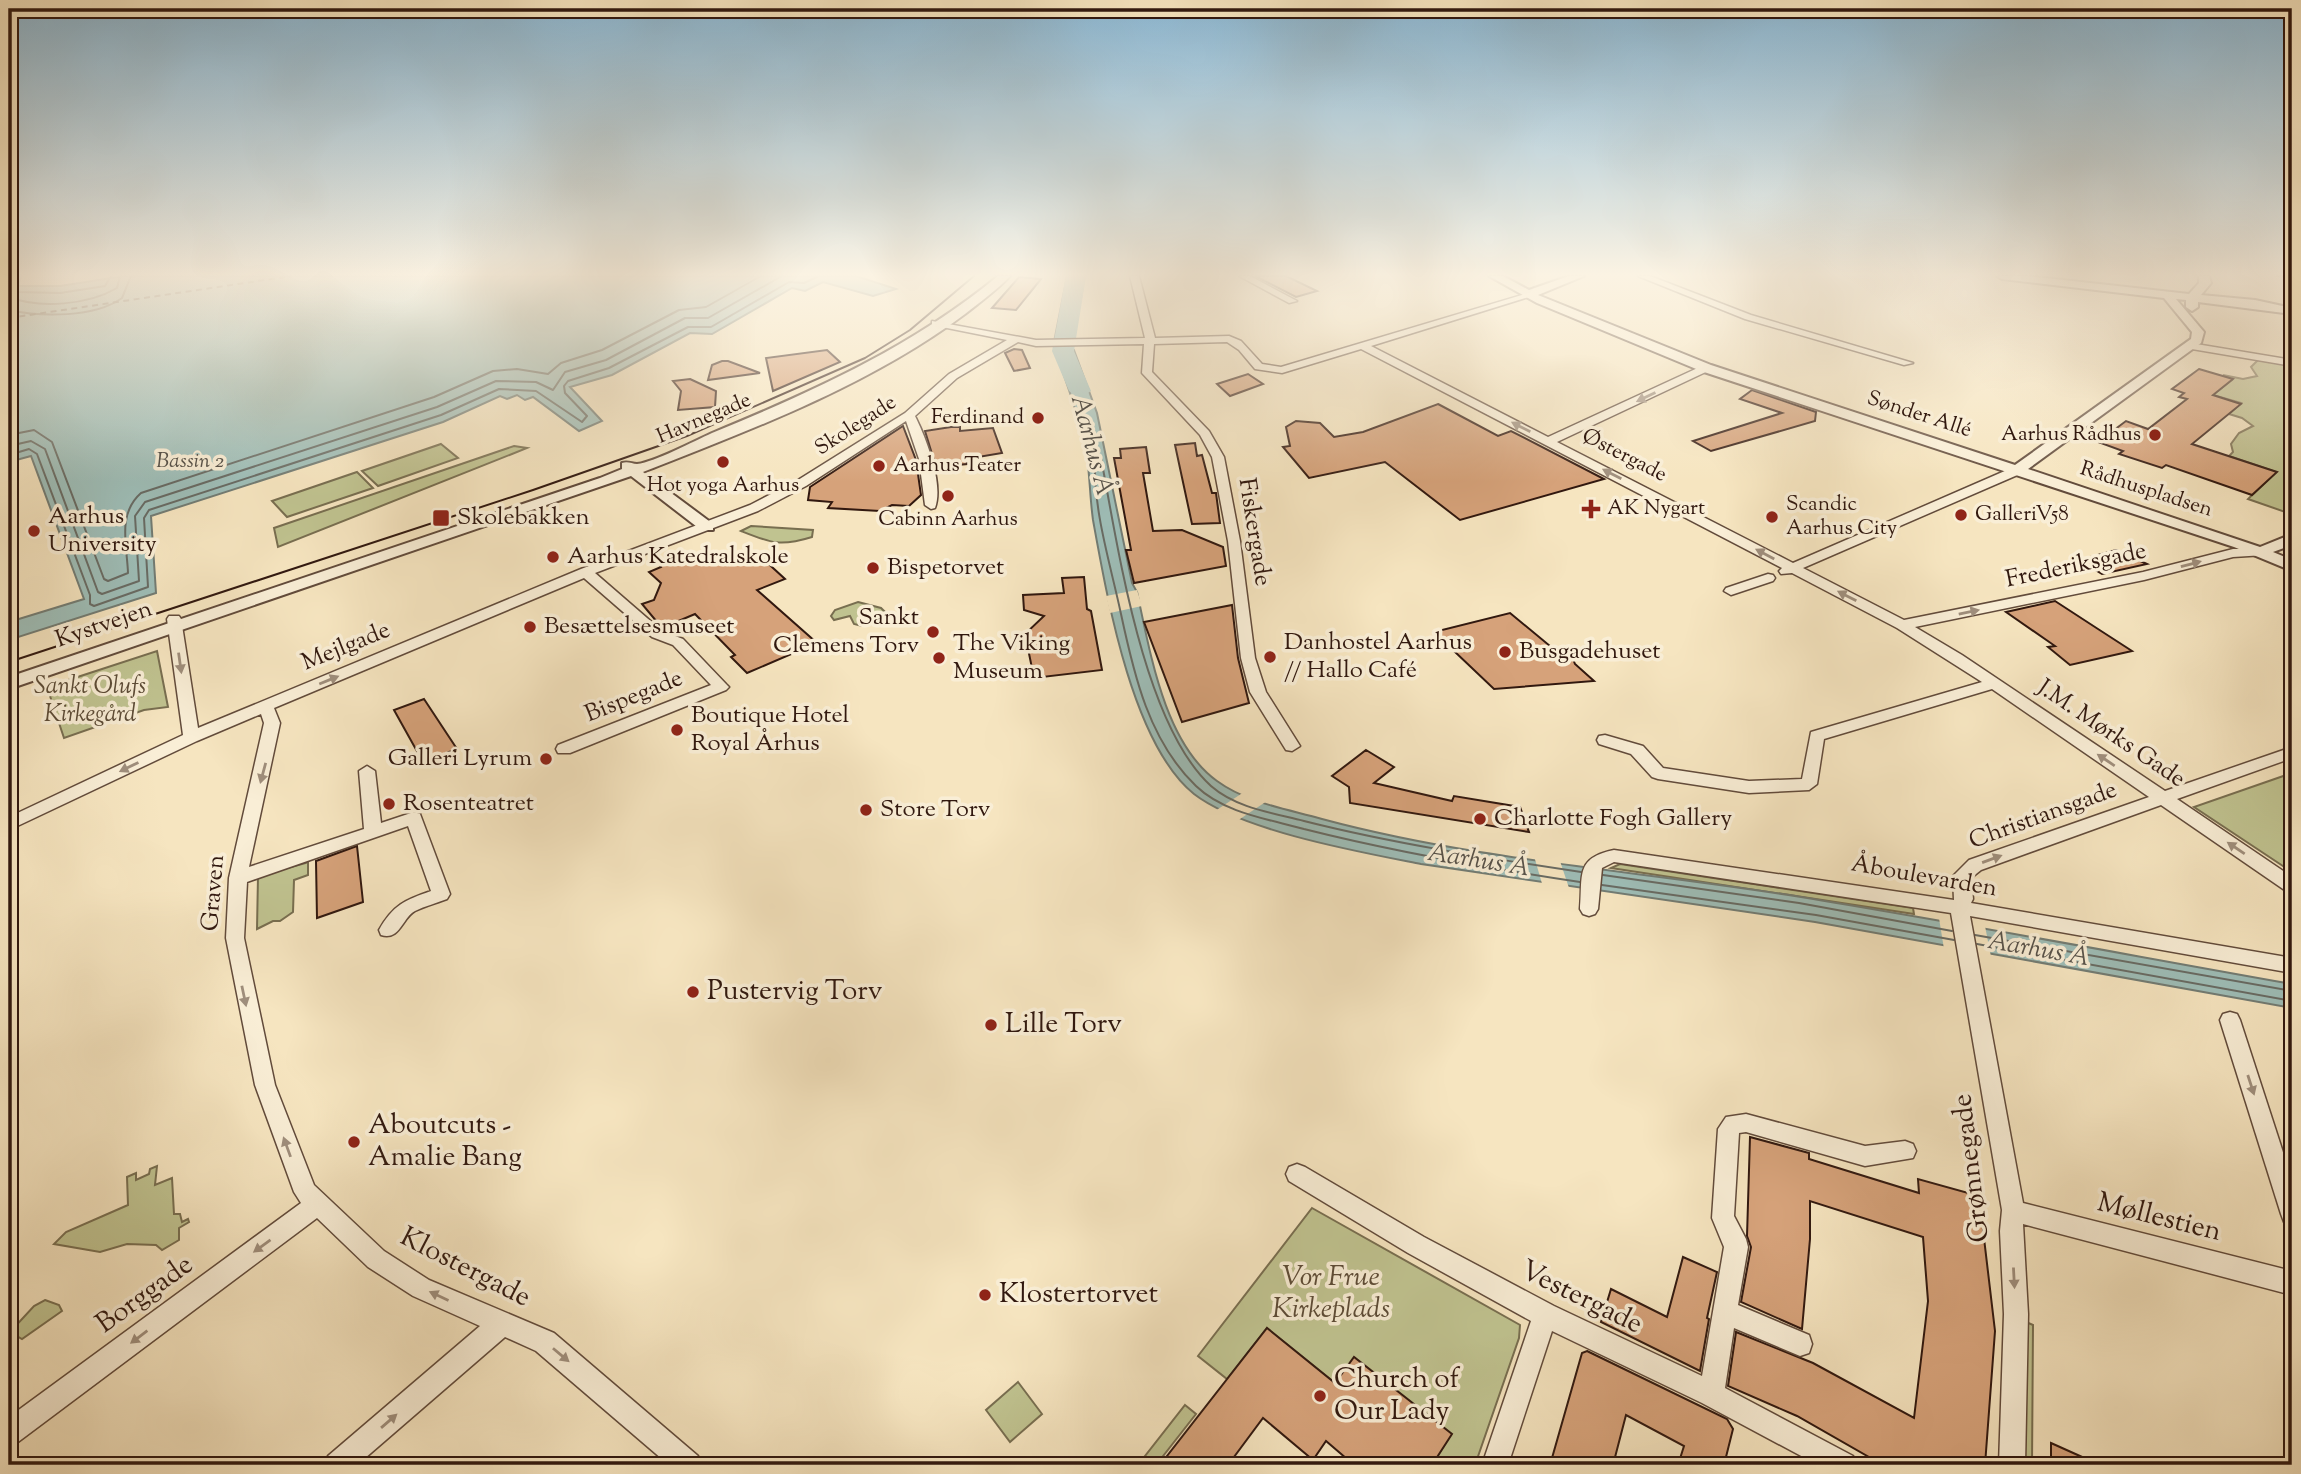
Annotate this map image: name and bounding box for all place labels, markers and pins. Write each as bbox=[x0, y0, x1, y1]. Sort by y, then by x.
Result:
place label: Ferdinand bbox=[931, 403, 1024, 433]
marker: Ferdinand bbox=[1030, 410, 1046, 426]
place label: Aarhus Rådhus bbox=[2001, 420, 2141, 450]
marker: Aarhus Rådhus bbox=[2147, 427, 2163, 443]
place label: Aarhus Teater bbox=[893, 451, 1021, 481]
marker: Hot yoga Aarhus bbox=[715, 454, 731, 470]
marker: Aarhus Teater bbox=[871, 458, 887, 474]
place label: Hot yoga Aarhus bbox=[647, 471, 799, 501]
marker: Cabinn Aarhus bbox=[940, 488, 956, 504]
place label: Scandic Aarhus City bbox=[1786, 490, 1898, 544]
place label: AK Nygart bbox=[1607, 494, 1705, 524]
marker: AK Nygart bbox=[1581, 499, 1601, 519]
place label: Aarhus University bbox=[48, 500, 157, 562]
place label: GalleriV58 bbox=[1975, 500, 2069, 530]
place label: Skolebakken bbox=[457, 501, 590, 535]
place label: Cabinn Aarhus bbox=[878, 505, 1018, 535]
marker: GalleriV58 bbox=[1953, 507, 1969, 523]
marker: Skolebakken bbox=[431, 508, 451, 528]
marker: Scandic Aarhus City bbox=[1764, 509, 1780, 525]
marker: Aarhus University bbox=[26, 523, 42, 539]
place label: Aarhus Katedralskole bbox=[567, 540, 789, 574]
marker: Aarhus Katedralskole bbox=[545, 549, 561, 565]
place label: Bispetorvet bbox=[887, 551, 1004, 585]
marker: Bispetorvet bbox=[865, 560, 881, 576]
place label: Sankt Clemens Torv bbox=[773, 601, 919, 663]
place label: Besættelsesmuseet bbox=[544, 610, 735, 644]
marker: Besættelsesmuseet bbox=[522, 619, 538, 635]
marker: Sankt Clemens Torv bbox=[925, 624, 941, 640]
place label: Danhostel Aarhus // Hallo Café bbox=[1284, 626, 1472, 688]
place label: The Viking Museum bbox=[953, 627, 1071, 689]
place label: Busgadehuset bbox=[1519, 635, 1661, 669]
marker: Busgadehuset bbox=[1497, 644, 1513, 660]
marker: Danhostel Aarhus // Hallo Café bbox=[1262, 649, 1278, 665]
marker: The Viking Museum bbox=[931, 650, 947, 666]
place label: Boutique Hotel Royal Århus bbox=[691, 699, 850, 761]
marker: Boutique Hotel Royal Århus bbox=[669, 722, 685, 738]
place label: Galleri Lyrum bbox=[388, 742, 532, 776]
marker: Galleri Lyrum bbox=[538, 751, 554, 767]
place label: Rosenteatret bbox=[403, 787, 534, 821]
place label: Store Torv bbox=[880, 793, 991, 827]
marker: Rosenteatret bbox=[381, 796, 397, 812]
marker: Store Torv bbox=[858, 802, 874, 818]
place label: Charlotte Fogh Gallery bbox=[1494, 802, 1732, 836]
marker: Charlotte Fogh Gallery bbox=[1472, 811, 1488, 827]
place label: Pustervig Torv bbox=[707, 972, 883, 1012]
marker: Pustervig Torv bbox=[685, 984, 701, 1000]
place label: Lille Torv bbox=[1005, 1005, 1122, 1045]
marker: Lille Torv bbox=[983, 1017, 999, 1033]
place label: Aboutcuts - Amalie Bang bbox=[368, 1106, 522, 1178]
marker: Aboutcuts - Amalie Bang bbox=[346, 1134, 362, 1150]
place label: Klostertorvet bbox=[999, 1275, 1158, 1315]
marker: Klostertorvet bbox=[977, 1287, 993, 1303]
place label: Church of Our Lady bbox=[1334, 1360, 1461, 1432]
marker: Church of Our Lady bbox=[1312, 1388, 1328, 1404]

